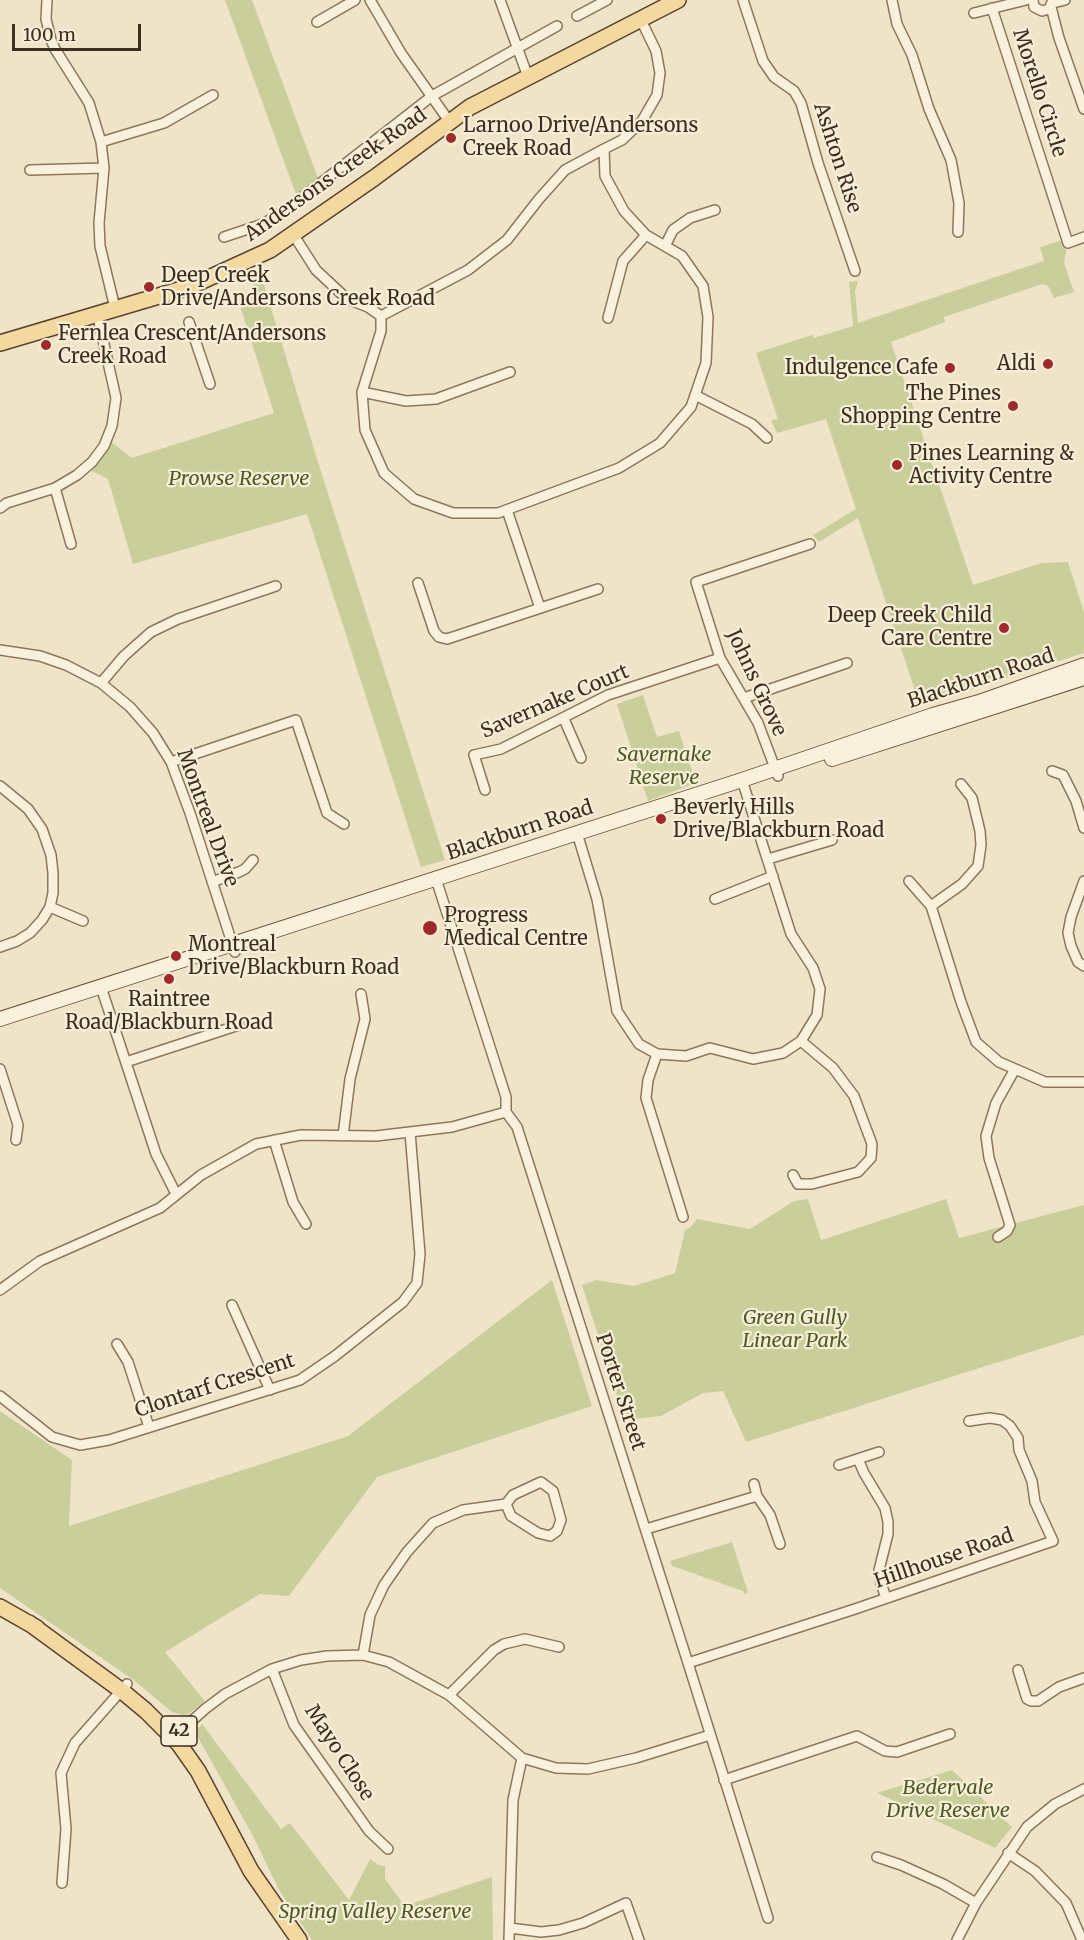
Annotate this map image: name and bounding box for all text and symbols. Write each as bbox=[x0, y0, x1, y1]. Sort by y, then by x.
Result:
scale bar bbox=[15, 12, 144, 50]
text: 100 m bbox=[23, 23, 76, 46]
street label: Morello Circle bbox=[1007, 26, 1071, 160]
street label: Ashton Rise bbox=[808, 100, 866, 216]
street label: Andersons Creek Road bbox=[240, 103, 432, 247]
place label: Larnoo Drive/Andersons Creek Road bbox=[463, 114, 698, 161]
marker: Larnoo Drive/Andersons Creek Road bbox=[444, 131, 458, 145]
place label: Deep Creek Drive/Andersons Creek Road bbox=[161, 264, 435, 311]
marker: Deep Creek Drive/Andersons Creek Road bbox=[142, 280, 156, 294]
place label: Fernlea Crescent/Andersons Creek Road bbox=[58, 322, 326, 369]
marker: Fernlea Crescent/Andersons Creek Road bbox=[39, 338, 53, 352]
place label: Aldi bbox=[997, 352, 1036, 376]
place label: Indulgence Cafe bbox=[785, 356, 938, 380]
marker: Aldi bbox=[1041, 357, 1055, 371]
marker: Indulgence Cafe bbox=[943, 361, 957, 375]
place label: The Pines Shopping Centre bbox=[840, 382, 1001, 429]
marker: The Pines Shopping Centre bbox=[1006, 399, 1020, 413]
place label: Pines Learning & Activity Centre bbox=[909, 442, 1074, 489]
marker: Pines Learning & Activity Centre bbox=[890, 458, 904, 472]
park label: Prowse Reserve bbox=[168, 467, 310, 491]
place label: Deep Creek Child Care Centre bbox=[827, 604, 992, 651]
marker: Deep Creek Child Care Centre bbox=[997, 621, 1011, 635]
street label: Johns Grove bbox=[721, 626, 791, 740]
street label: Blackburn Road bbox=[905, 644, 1057, 714]
street label: Savernake Court bbox=[477, 660, 633, 744]
park label: Savernake Reserve bbox=[616, 743, 712, 790]
street label: Montreal Drive bbox=[171, 746, 243, 890]
street label: Blackburn Road bbox=[444, 796, 596, 866]
place label: Beverly Hills Drive/Blackburn Road bbox=[673, 796, 884, 843]
marker: Beverly Hills Drive/Blackburn Road bbox=[654, 812, 668, 826]
place label: Progress Medical Centre bbox=[444, 904, 588, 951]
marker: Progress Medical Centre bbox=[421, 919, 439, 937]
place label: Montreal Drive/Blackburn Road bbox=[188, 933, 399, 980]
marker: Montreal Drive/Blackburn Road bbox=[169, 949, 183, 963]
marker: Raintree Road/Blackburn Road bbox=[162, 972, 176, 986]
place label: Raintree Road/Blackburn Road bbox=[65, 988, 273, 1035]
park label: Green Gully Linear Park bbox=[742, 1306, 848, 1353]
street label: Porter Street bbox=[590, 1330, 650, 1454]
street label: Clontarf Crescent bbox=[132, 1349, 298, 1423]
street label: Hillhouse Road bbox=[871, 1524, 1017, 1594]
street label: Mayo Close bbox=[299, 1701, 379, 1805]
road number: 42 bbox=[161, 1716, 197, 1746]
park label: Bedervale Drive Reserve bbox=[886, 1776, 1010, 1823]
park label: Spring Valley Reserve bbox=[278, 1900, 472, 1924]

